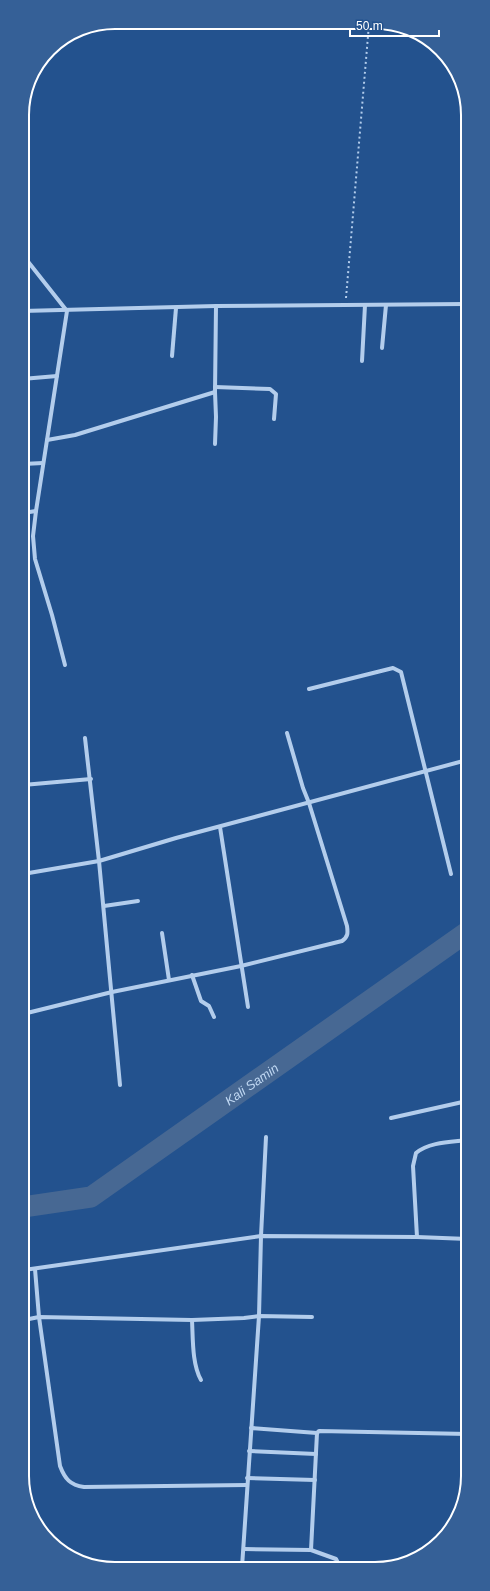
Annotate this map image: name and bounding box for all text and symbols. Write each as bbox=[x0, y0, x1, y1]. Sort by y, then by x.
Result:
scale bar bbox=[350, 12, 439, 38]
text: 50 m bbox=[356, 19, 383, 33]
water label: Kali Samin bbox=[222, 1060, 281, 1108]

